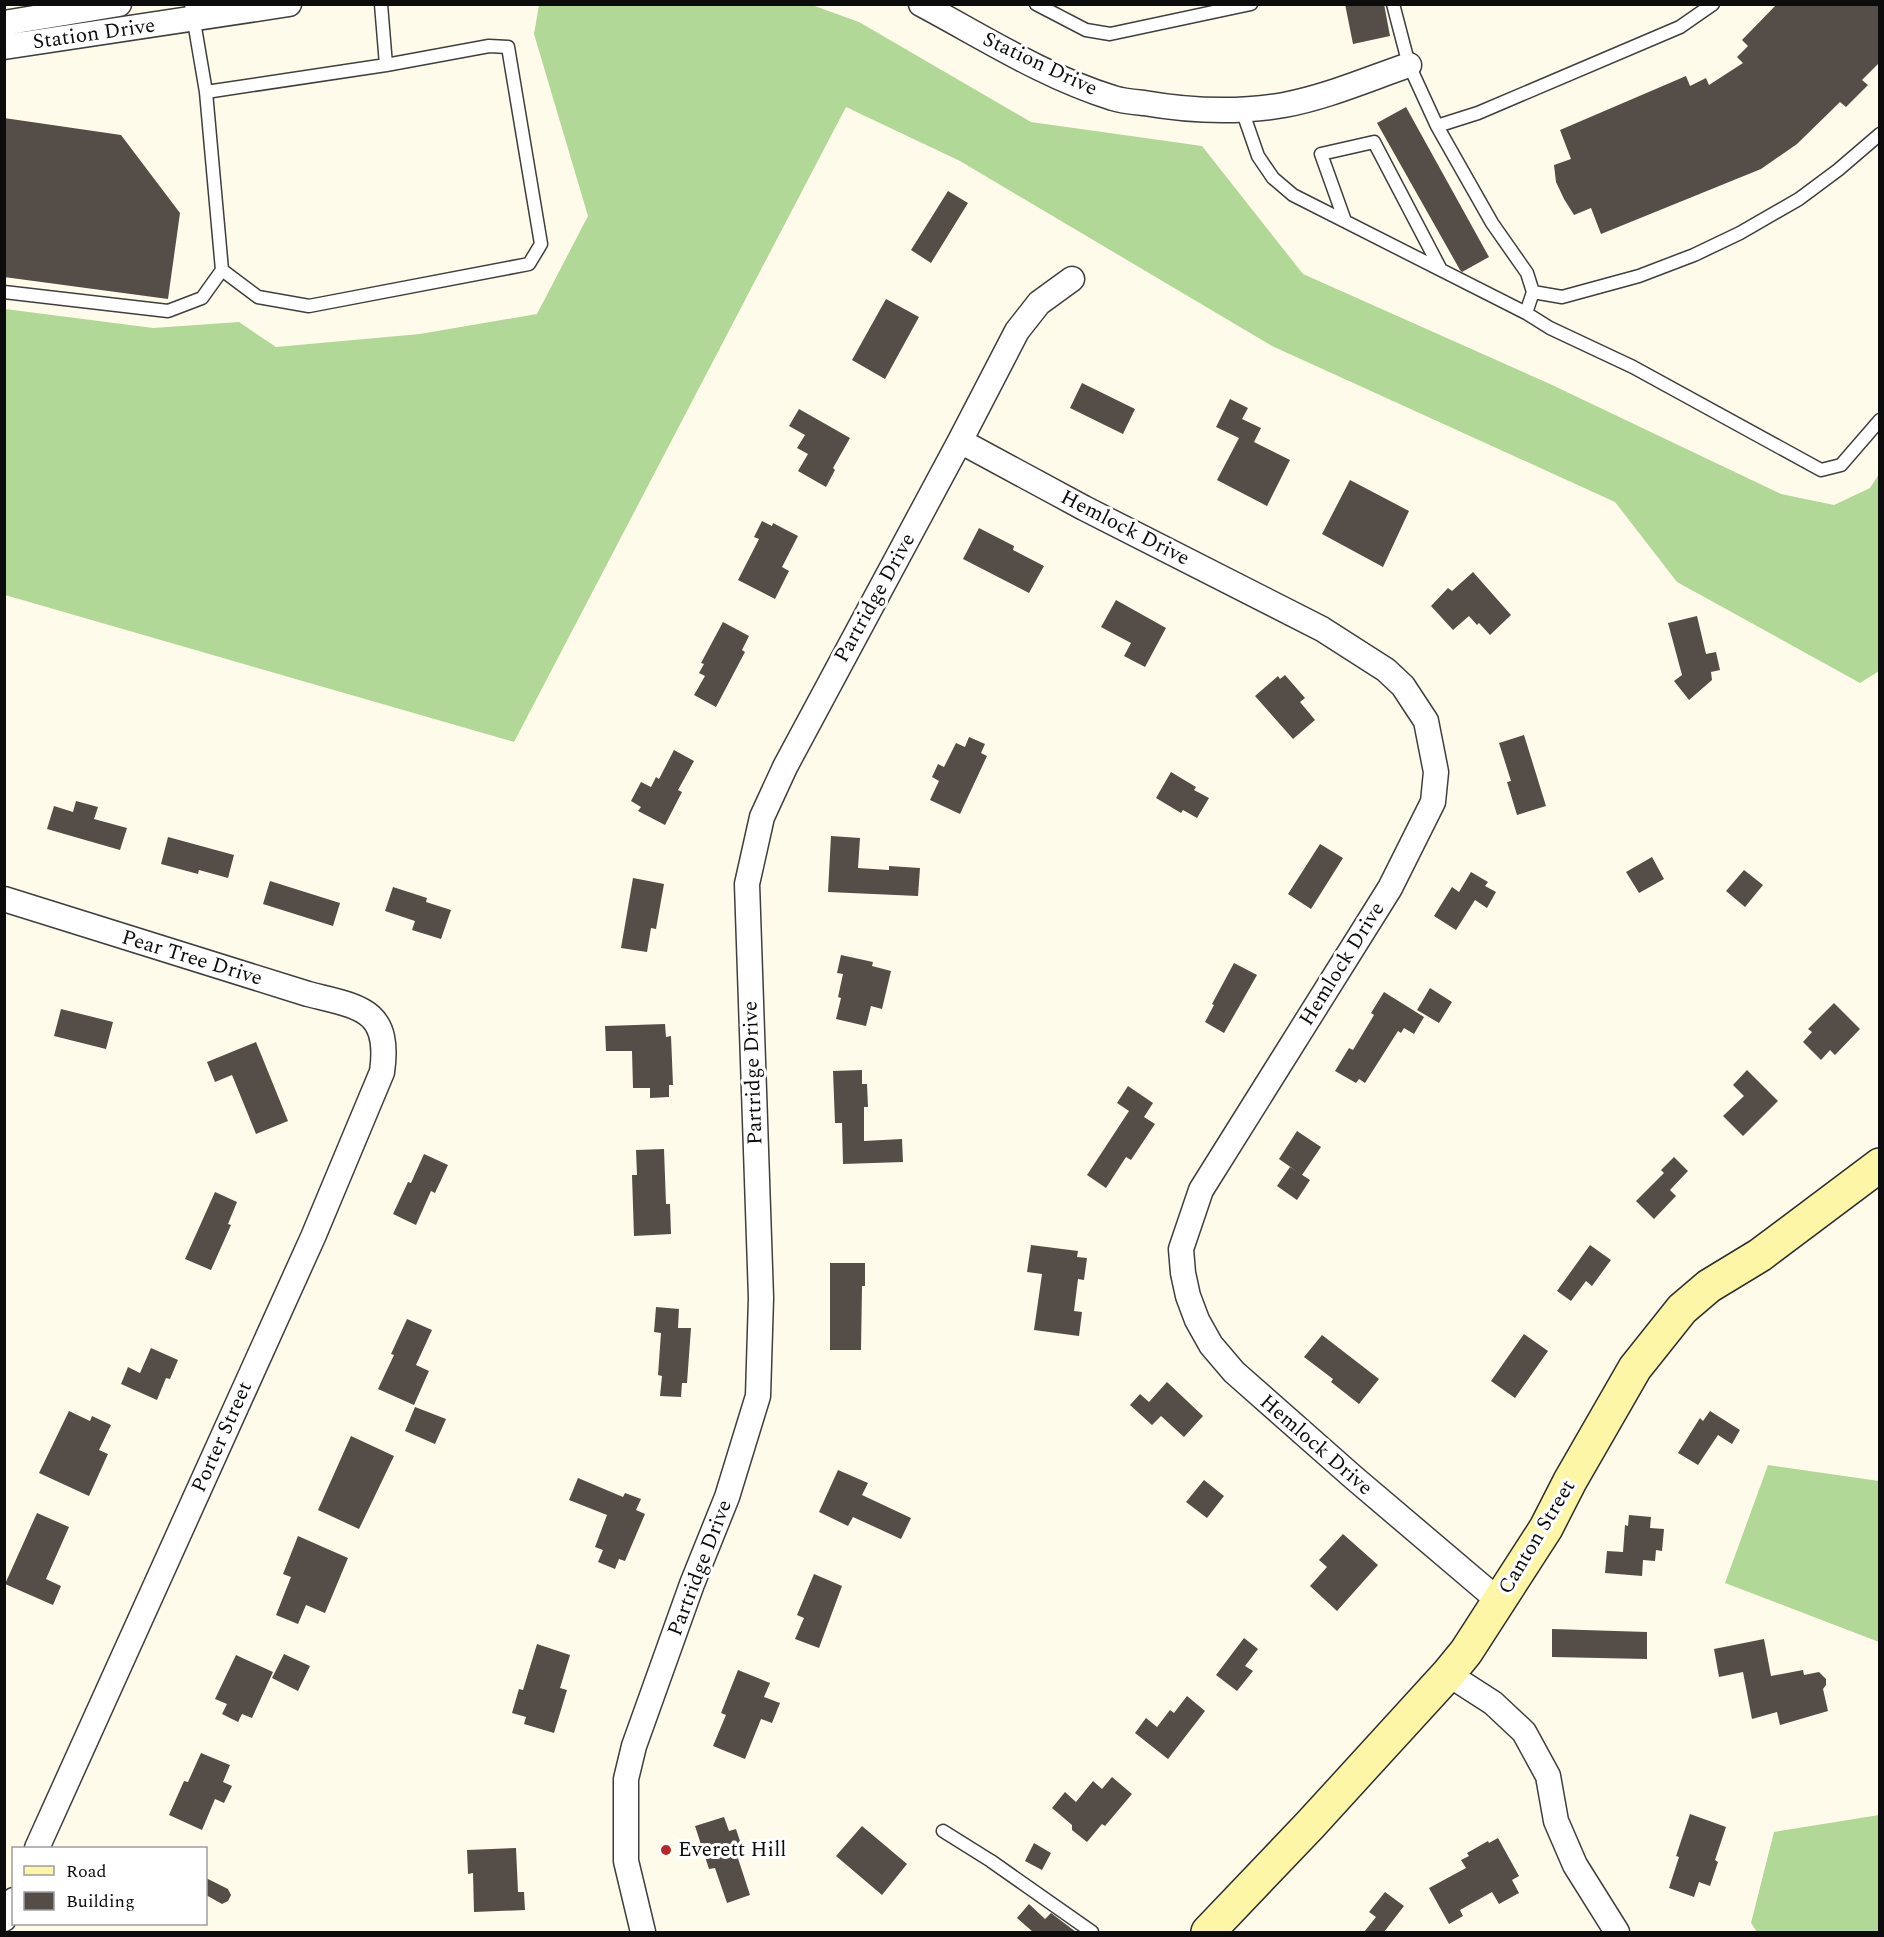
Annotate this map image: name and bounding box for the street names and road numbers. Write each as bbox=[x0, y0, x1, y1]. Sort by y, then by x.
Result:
street label: Station Drive bbox=[31, 10, 157, 58]
street label: Station Drive bbox=[977, 23, 1103, 105]
street label: Hemlock Drive bbox=[1055, 482, 1195, 574]
street label: Partridge Drive bbox=[826, 527, 924, 669]
street label: Hemlock Drive bbox=[1291, 896, 1393, 1032]
street label: Pear Tree Drive bbox=[118, 921, 266, 995]
street label: Partridge Drive bbox=[734, 1000, 772, 1146]
street label: Porter Street bbox=[183, 1376, 261, 1498]
street label: Hemlock Drive bbox=[1252, 1387, 1380, 1503]
street label: Canton Street bbox=[1490, 1473, 1584, 1601]
street label: Partridge Drive bbox=[659, 1495, 741, 1641]

